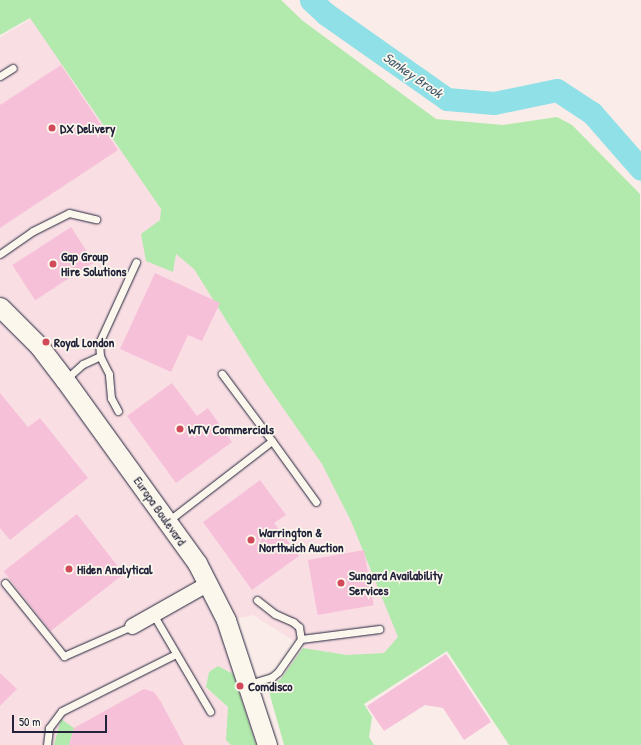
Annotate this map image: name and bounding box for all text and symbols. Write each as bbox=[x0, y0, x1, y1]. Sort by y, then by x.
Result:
water label: Sankey Brook bbox=[380, 49, 446, 101]
place label: DX Delivery bbox=[60, 120, 116, 136]
marker: DX Delivery bbox=[47, 123, 57, 133]
place label: Gap Group Hire Solutions bbox=[61, 249, 127, 280]
marker: Gap Group Hire Solutions bbox=[48, 259, 58, 269]
place label: Royal London bbox=[54, 334, 114, 350]
marker: Royal London bbox=[41, 337, 51, 347]
place label: WTV Commercials bbox=[188, 421, 274, 437]
marker: WTV Commercials bbox=[175, 424, 185, 434]
street label: Europa Boulevard bbox=[130, 473, 190, 549]
place label: Warrington & Northwich Auction bbox=[259, 525, 344, 556]
marker: Warrington & Northwich Auction bbox=[246, 535, 256, 545]
place label: Hiden Analytical bbox=[77, 561, 152, 577]
marker: Hiden Analytical bbox=[64, 564, 74, 574]
place label: Sungard Availability Services bbox=[349, 568, 443, 599]
marker: Sungard Availability Services bbox=[336, 578, 346, 588]
place label: Comdisco bbox=[248, 678, 292, 694]
marker: Comdisco bbox=[235, 681, 245, 691]
scale bar bbox=[14, 707, 109, 733]
text: 50 m bbox=[19, 713, 40, 730]

